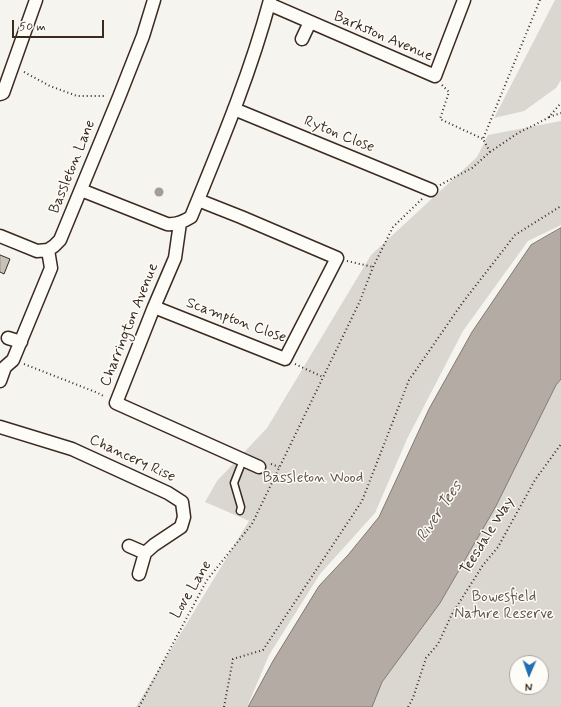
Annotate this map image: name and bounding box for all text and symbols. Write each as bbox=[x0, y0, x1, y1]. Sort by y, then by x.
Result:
street label: Barkston Avenue bbox=[331, 8, 435, 66]
scale bar bbox=[14, 12, 106, 38]
text: 50 m bbox=[19, 19, 46, 35]
street label: Ryton Close bbox=[301, 113, 377, 157]
street label: Bassleton Lane bbox=[46, 118, 100, 216]
street label: Charrington Avenue bbox=[97, 261, 163, 389]
street label: Scampton Close bbox=[183, 295, 289, 347]
street label: Chancery Rise bbox=[86, 431, 178, 487]
park label: Bassleton Wood bbox=[263, 470, 363, 488]
water label: River Tees bbox=[413, 478, 467, 546]
street label: Teesdale Way bbox=[457, 494, 519, 578]
street label: Love Lane bbox=[168, 558, 216, 622]
park label: Bowesfield Nature Reserve bbox=[454, 589, 554, 624]
north arrow bbox=[509, 655, 549, 695]
text: N bbox=[525, 679, 533, 693]

